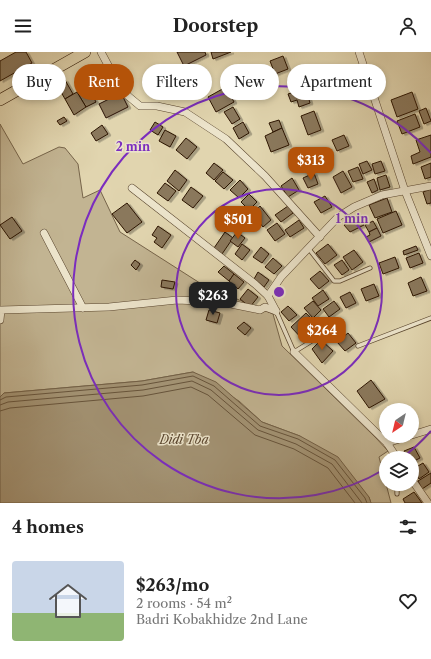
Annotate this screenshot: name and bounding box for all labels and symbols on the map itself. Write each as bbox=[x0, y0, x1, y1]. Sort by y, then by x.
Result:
text: 2 min bbox=[116, 139, 151, 154]
pin: $313 bbox=[287, 147, 335, 181]
pin: $501 bbox=[214, 206, 262, 240]
text: 1 min bbox=[336, 211, 369, 226]
pin: $263 bbox=[189, 282, 237, 316]
centre of rings bbox=[272, 285, 286, 299]
pin: $264 bbox=[298, 317, 346, 351]
north arrow bbox=[379, 403, 419, 443]
water label: Didi Tba bbox=[158, 432, 209, 447]

